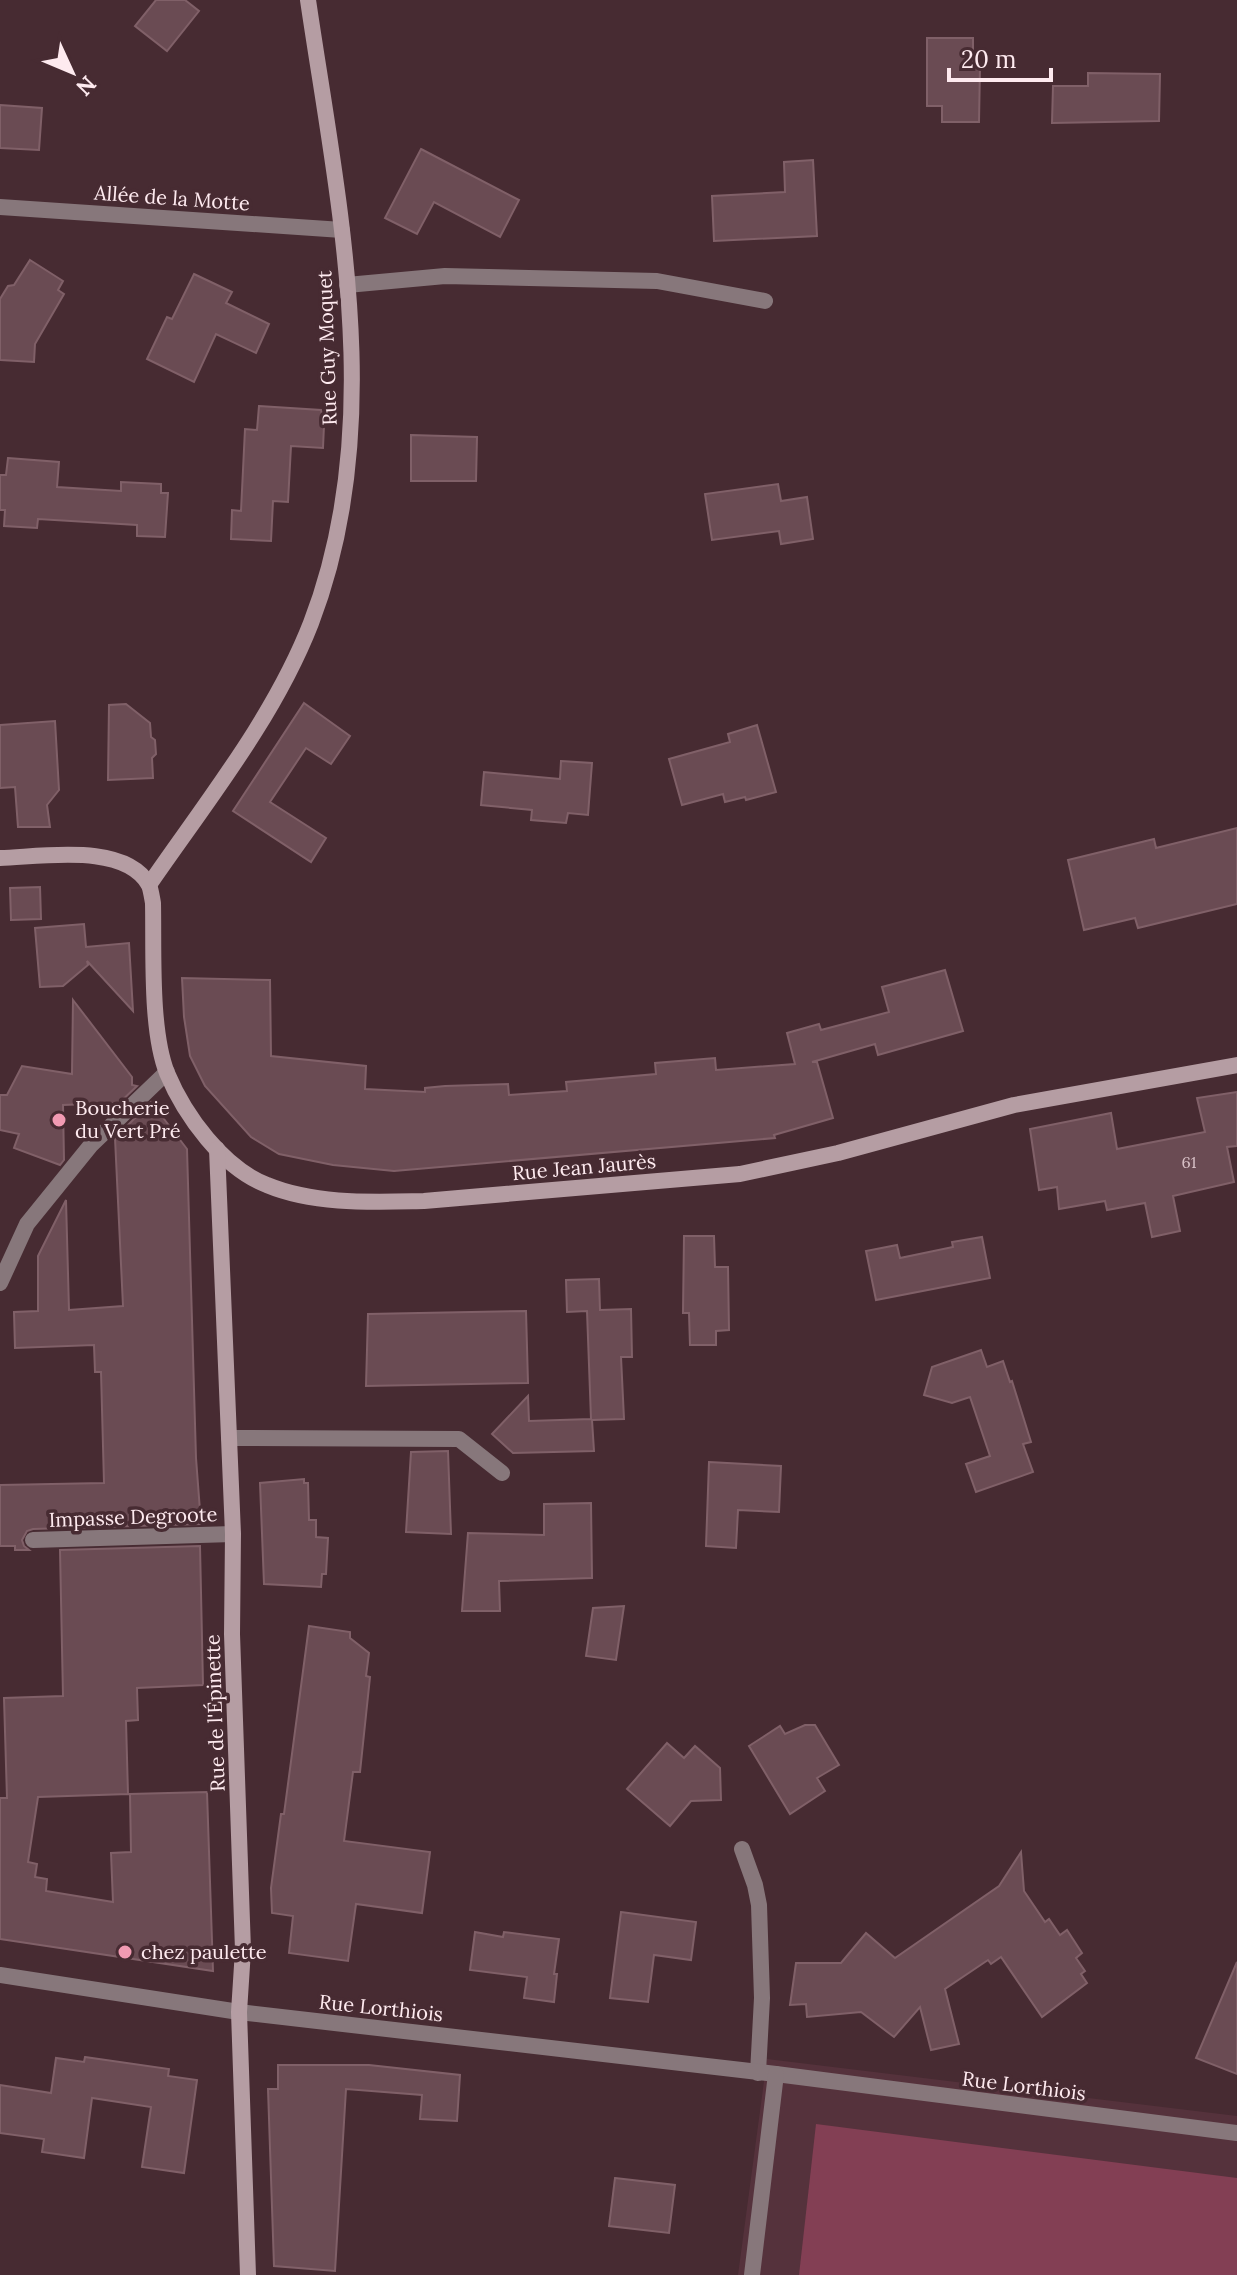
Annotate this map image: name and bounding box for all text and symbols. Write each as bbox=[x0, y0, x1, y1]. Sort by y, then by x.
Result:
north arrow bbox=[32, 32, 112, 112]
scale bar bbox=[949, 32, 1051, 82]
text: 20 m bbox=[961, 44, 1017, 75]
text: N bbox=[70, 70, 102, 102]
street label: Allée de la Motte bbox=[92, 180, 251, 215]
street label: Rue Guy Moquet bbox=[311, 270, 342, 426]
place label: Boucherie du Vert Pré bbox=[75, 1095, 181, 1143]
marker: Boucherie du Vert Pré bbox=[50, 1111, 68, 1129]
street label: Rue Jean Jaurès bbox=[511, 1148, 657, 1185]
house number: 61 bbox=[1181, 1152, 1197, 1172]
street label: Impasse Degroote bbox=[48, 1501, 218, 1532]
street label: Rue de l'Épinette bbox=[199, 1634, 230, 1792]
place label: chez paulette bbox=[141, 1939, 267, 1964]
marker: chez paulette bbox=[116, 1943, 134, 1961]
street label: Rue Lorthiois bbox=[318, 1989, 444, 2026]
street label: Rue Lorthiois bbox=[961, 2066, 1087, 2106]

